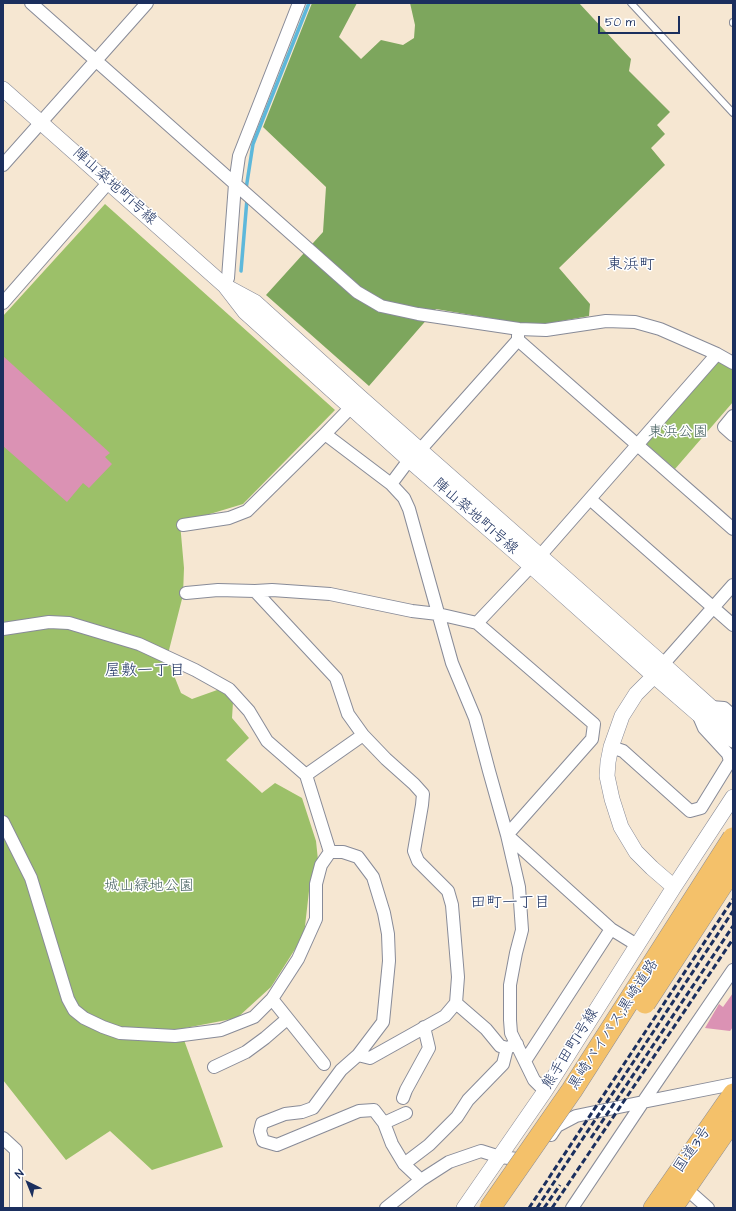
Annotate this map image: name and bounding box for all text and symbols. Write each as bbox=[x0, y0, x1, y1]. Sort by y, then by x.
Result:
scale bar bbox=[600, 8, 682, 34]
text: 50 m bbox=[605, 14, 635, 31]
street label: 陣山築地町1号線 bbox=[68, 145, 160, 229]
district label: 東浜町 bbox=[607, 256, 655, 276]
park label: 東浜公園 bbox=[648, 424, 708, 442]
street label: 陣山築地町1号線 bbox=[429, 475, 521, 559]
district label: 屋敷一丁目 bbox=[105, 662, 185, 682]
park label: 城山緑地公園 bbox=[104, 878, 194, 896]
district label: 田町一丁目 bbox=[470, 894, 550, 914]
street label: 黒崎バイパス;黒崎道路 bbox=[565, 956, 663, 1094]
street label: 熊手田町1号線 bbox=[539, 1005, 603, 1093]
street label: 国道3号 bbox=[671, 1123, 715, 1177]
north arrow bbox=[8, 1163, 48, 1203]
text: N bbox=[12, 1166, 27, 1182]

